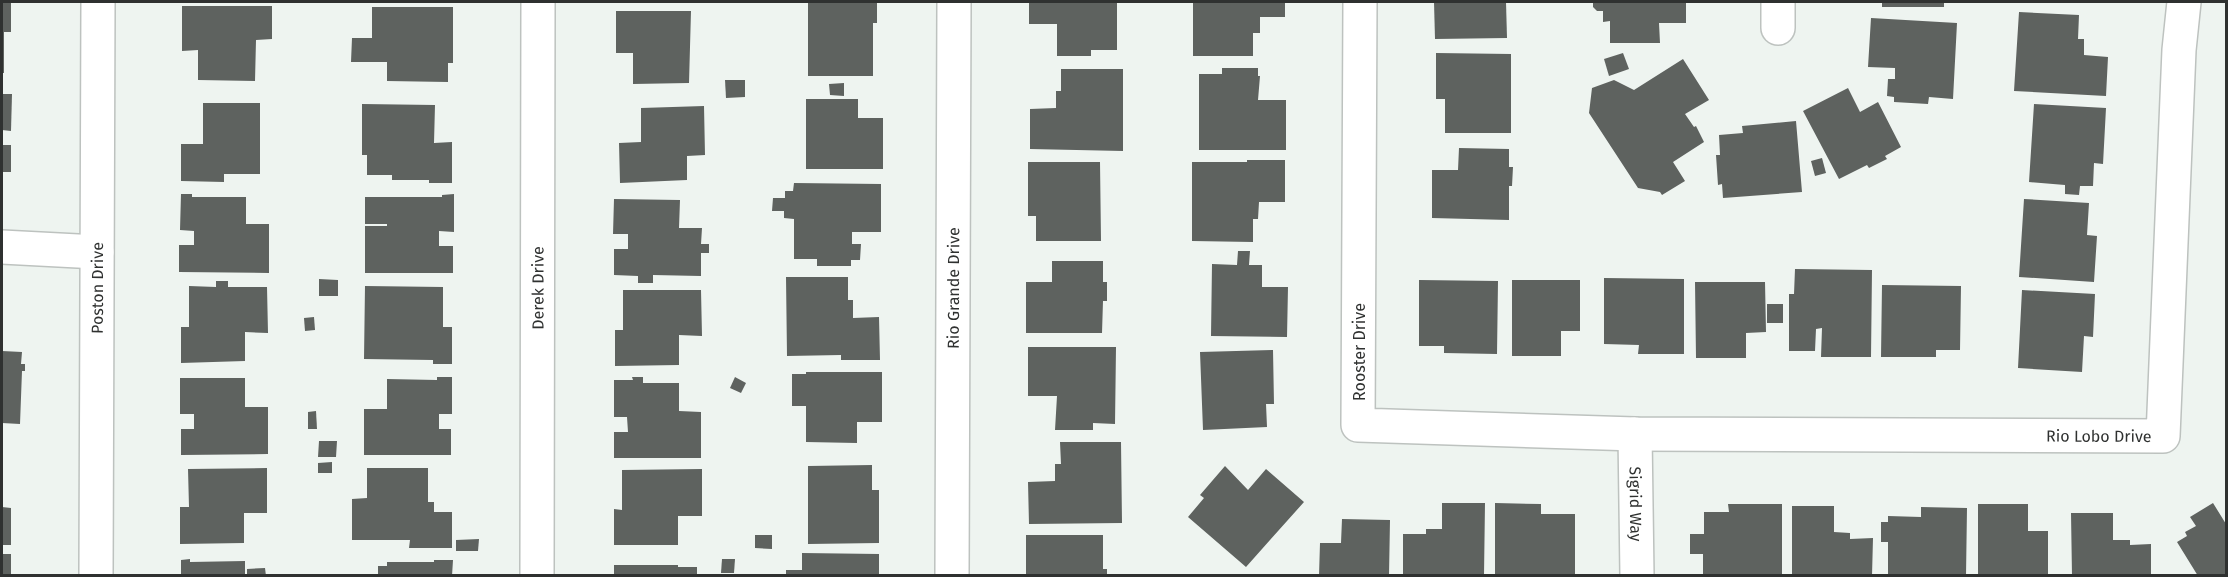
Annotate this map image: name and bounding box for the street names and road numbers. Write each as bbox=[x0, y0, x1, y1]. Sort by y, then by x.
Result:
street label: Rio Grande Drive bbox=[944, 227, 963, 349]
street label: Poston Drive bbox=[88, 242, 107, 334]
street label: Derek Drive bbox=[528, 246, 548, 330]
street label: Rooster Drive bbox=[1350, 303, 1369, 401]
street label: Rio Lobo Drive bbox=[2046, 427, 2152, 446]
street label: Sigrid Way bbox=[1625, 466, 1646, 542]

